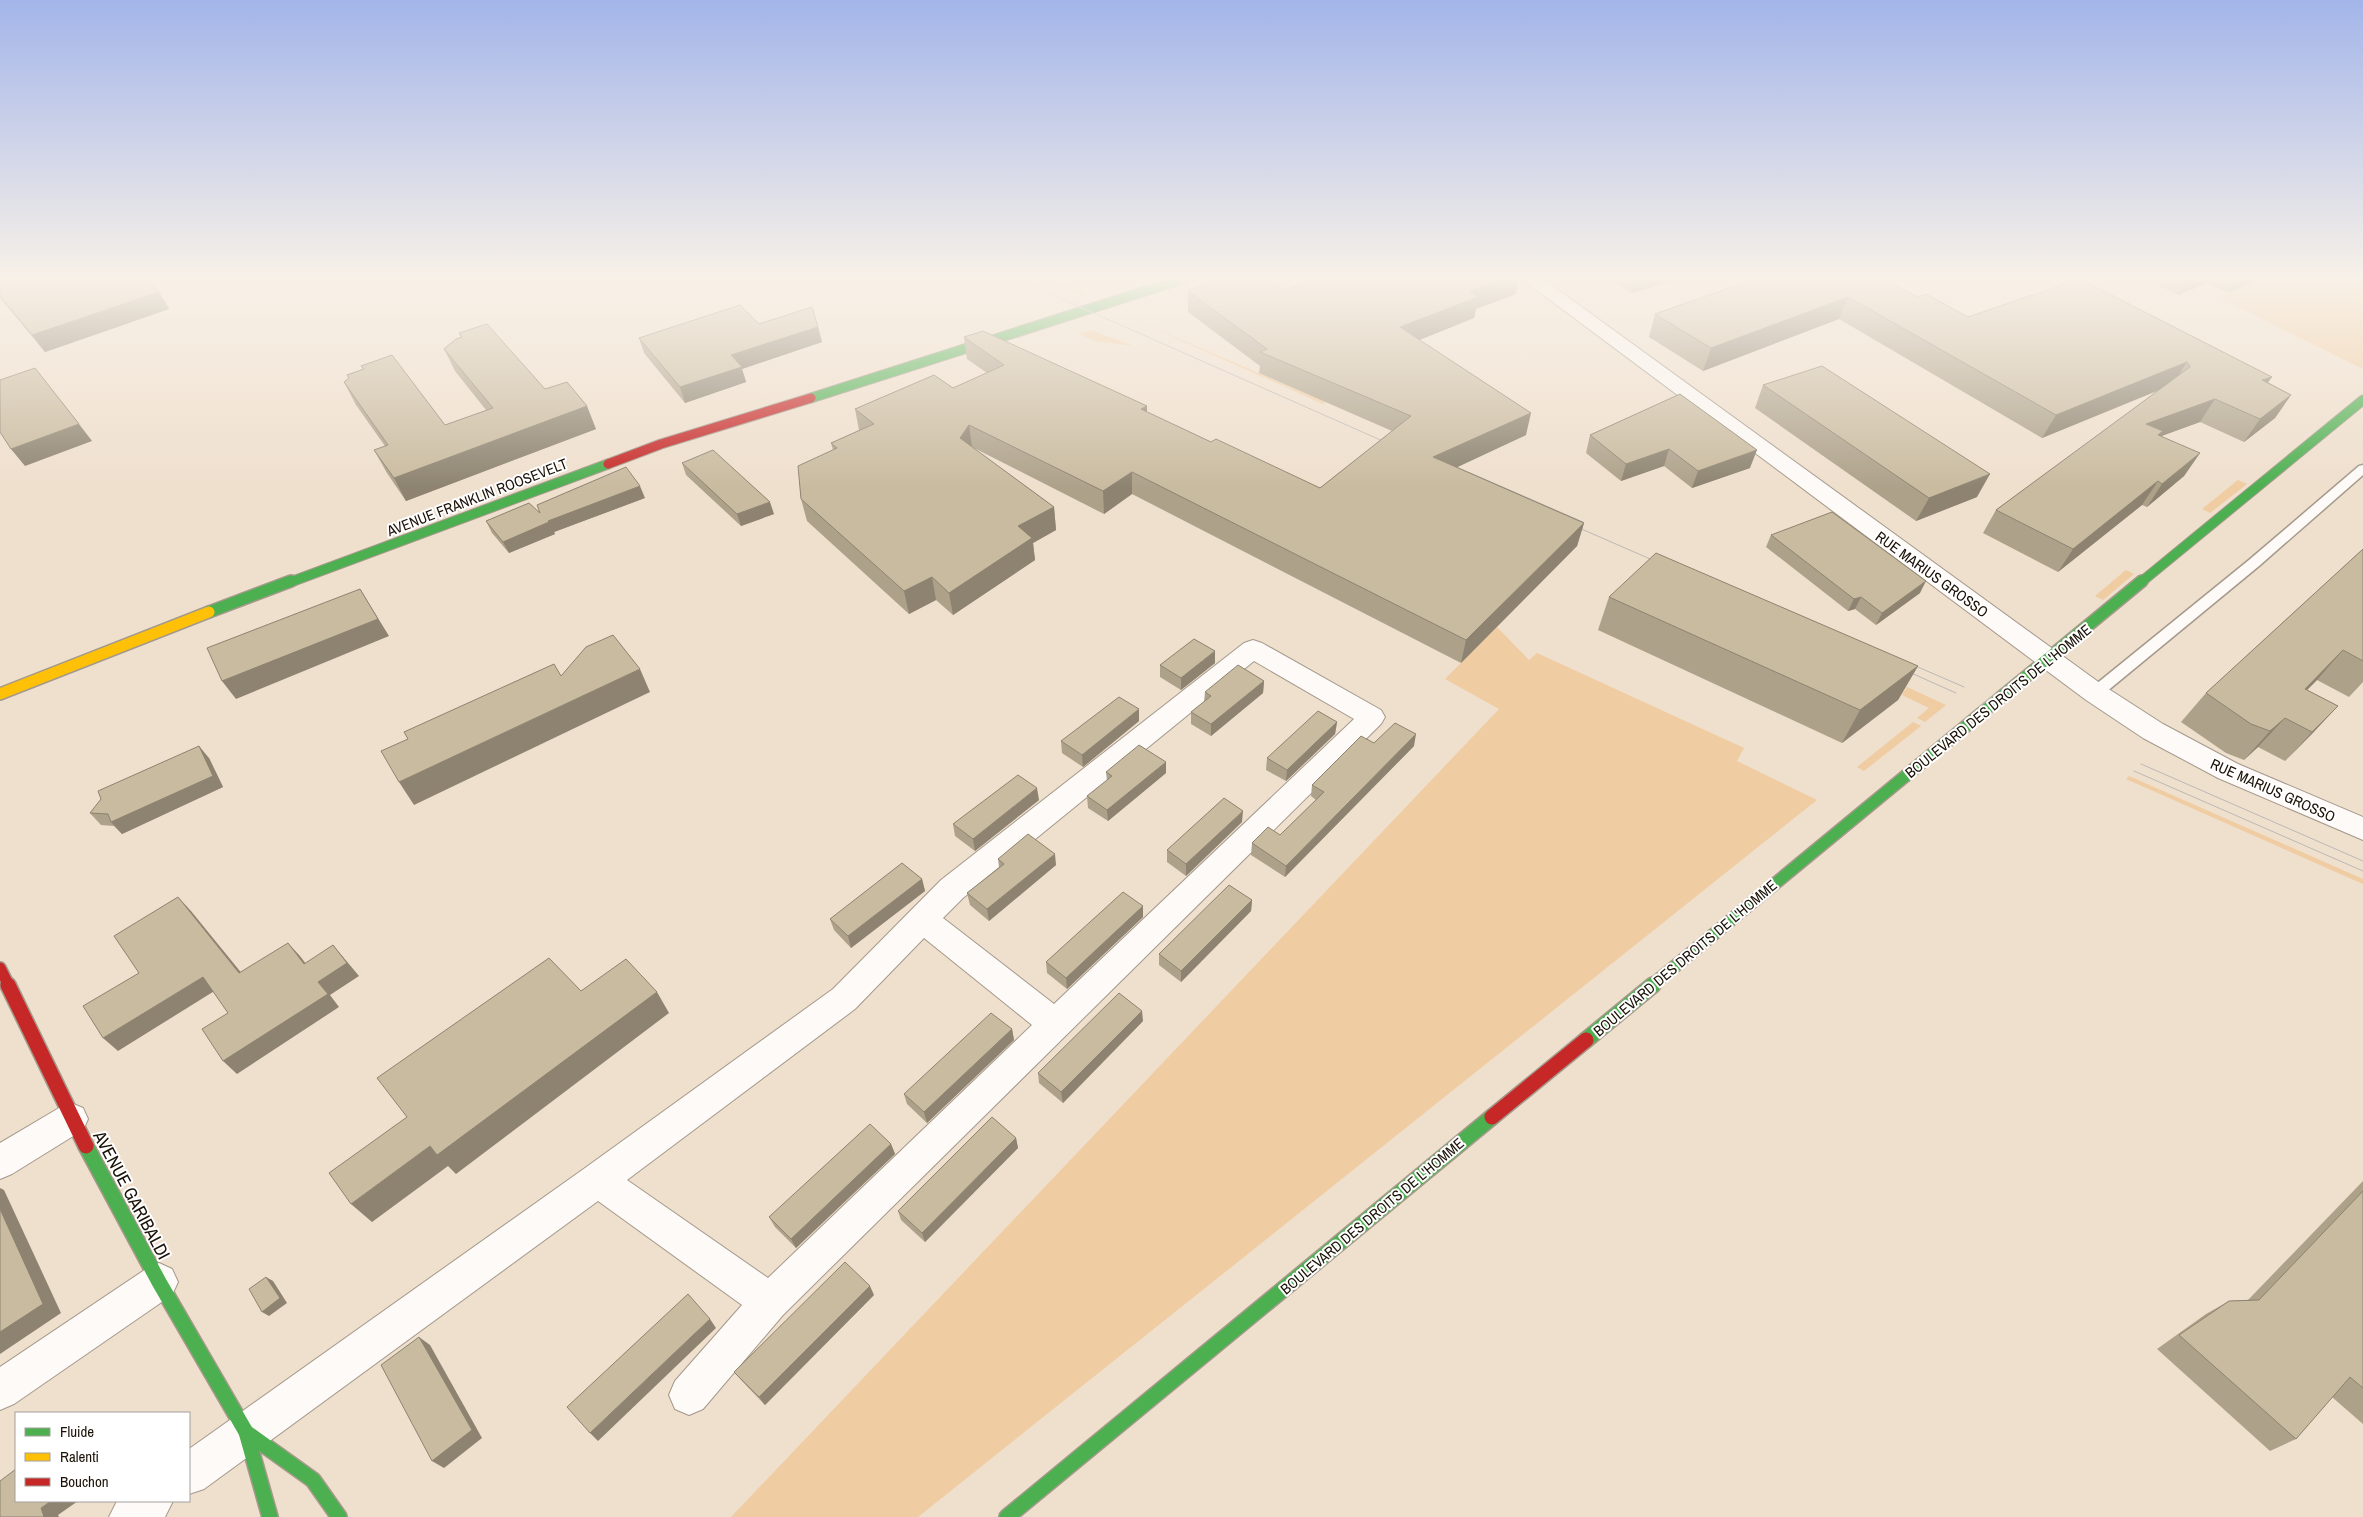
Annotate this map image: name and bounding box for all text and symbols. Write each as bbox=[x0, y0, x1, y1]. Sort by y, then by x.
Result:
street label: AVENUE FRANKLIN ROOSEVELT bbox=[383, 453, 571, 542]
street label: RUE MARIUS GROSSO bbox=[1871, 526, 1993, 622]
street label: BOULEVARD DES DROITS DE L'HOMME bbox=[1901, 619, 2095, 783]
street label: RUE MARIUS GROSSO bbox=[2207, 753, 2339, 827]
street label: BOULEVARD DES DROITS DE L'HOMME bbox=[1589, 875, 1781, 1041]
street label: AVENUE GARIBALDI bbox=[87, 1125, 176, 1264]
street label: BOULEVARD DES DROITS DE L'HOMME bbox=[1276, 1133, 1468, 1299]
legend bbox=[15, 1412, 190, 1502]
text: Fluide bbox=[60, 1421, 94, 1442]
text: Ralenti bbox=[60, 1446, 99, 1467]
text: Bouchon bbox=[60, 1471, 109, 1492]

